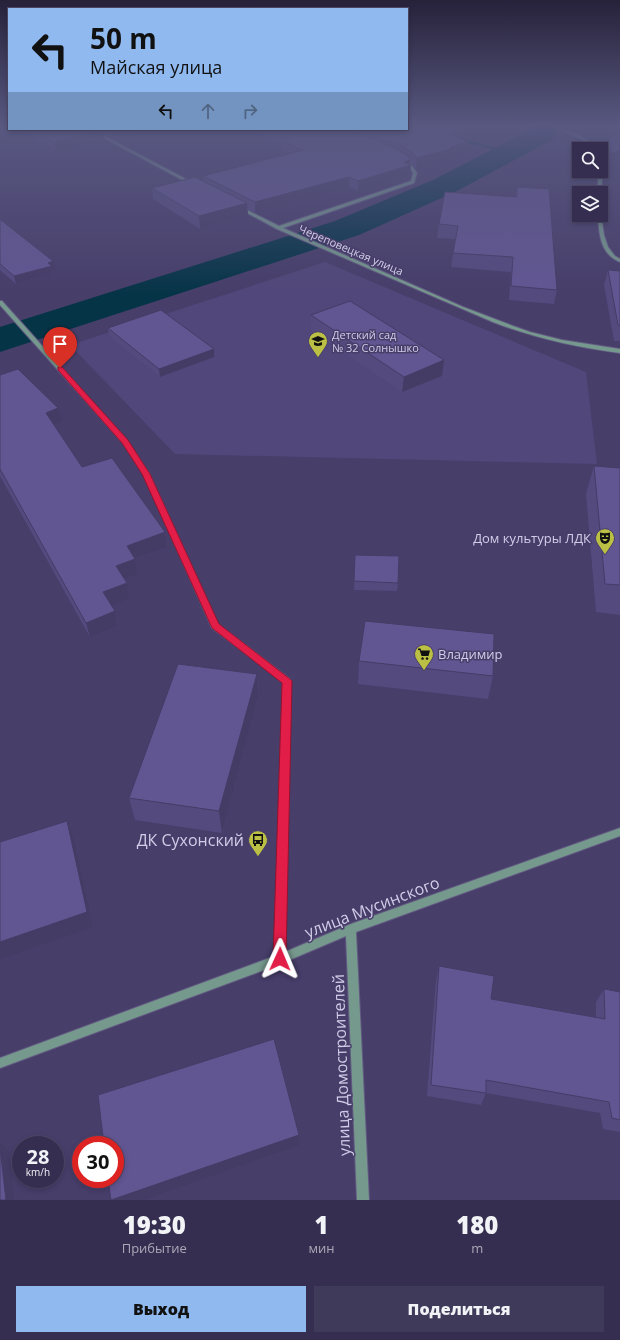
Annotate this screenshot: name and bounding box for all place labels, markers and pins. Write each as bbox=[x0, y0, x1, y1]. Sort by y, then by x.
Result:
pin bbox=[43, 327, 77, 368]
place label: Детский сад № 32 Солнышко bbox=[332, 327, 419, 355]
school or university icon: Детский сад № 32 Солнышко bbox=[307, 330, 329, 358]
theatre icon: Дом культуры ЛДК bbox=[594, 527, 616, 555]
place label: Дом культуры ЛДК bbox=[473, 529, 591, 547]
supermarket icon: Владимир bbox=[413, 643, 435, 671]
place label: Владимир bbox=[438, 645, 503, 663]
place label: ДК Сухонский bbox=[137, 829, 244, 851]
bus stop icon: ДК Сухонский bbox=[247, 829, 269, 857]

